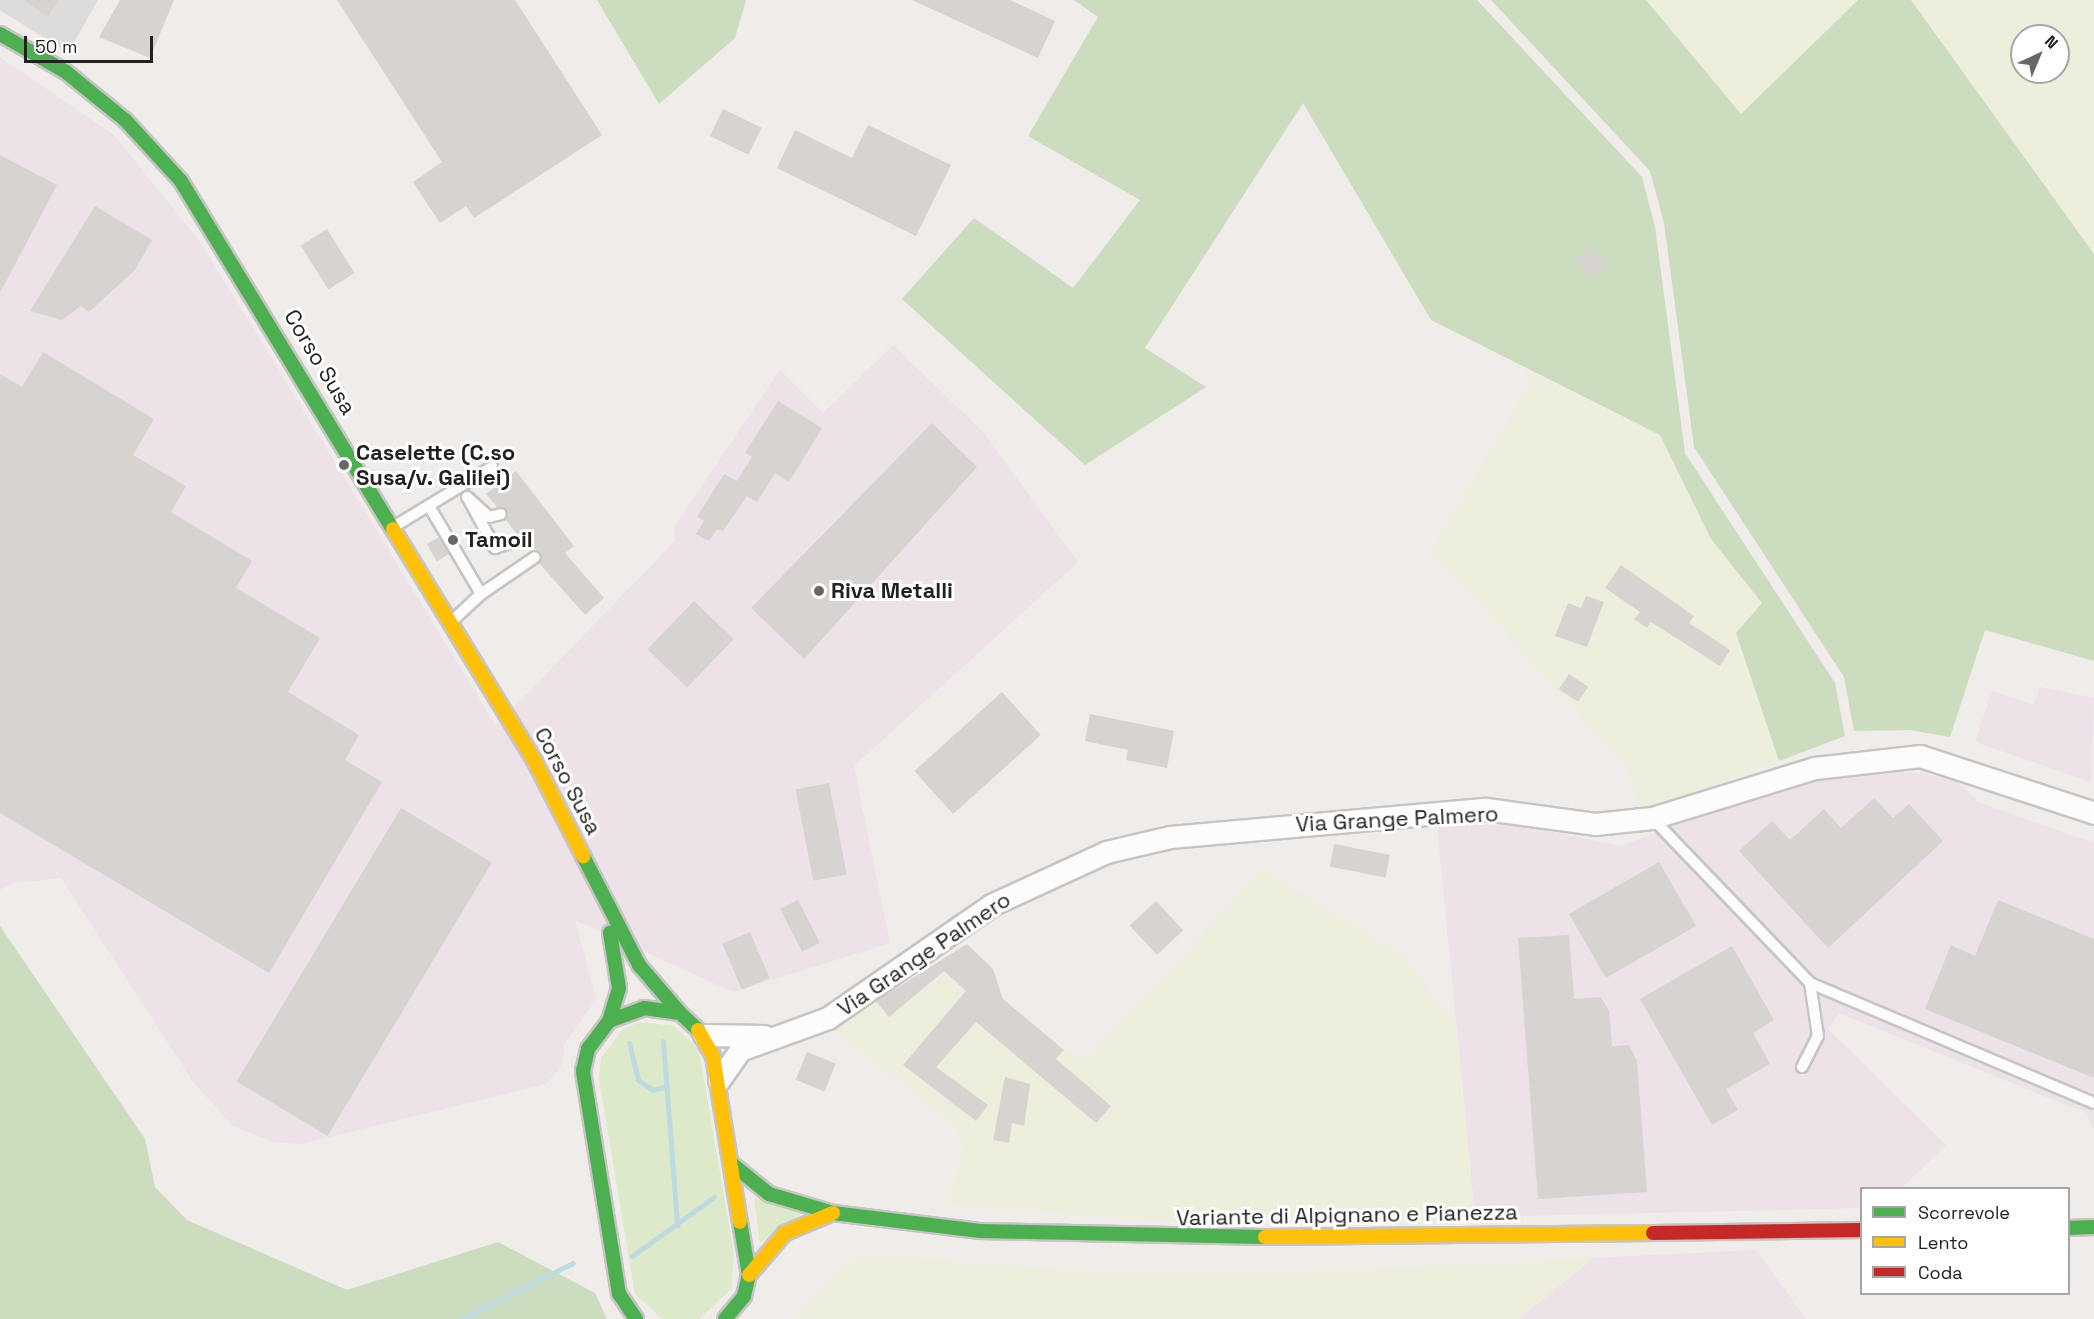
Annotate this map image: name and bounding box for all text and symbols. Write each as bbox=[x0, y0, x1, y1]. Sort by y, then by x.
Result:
scale bar bbox=[27, 24, 156, 62]
north arrow bbox=[2010, 24, 2070, 84]
text: N bbox=[2040, 31, 2063, 53]
text: 50 m bbox=[35, 35, 77, 58]
street label: Corso Susa bbox=[278, 305, 362, 419]
place label: Caselette (C.so Susa/v. Galilei) bbox=[356, 439, 515, 490]
marker: Caselette (C.so Susa/v. Galilei) bbox=[337, 458, 351, 472]
place label: Tamoil bbox=[465, 527, 533, 553]
marker: Tamoil bbox=[446, 533, 460, 547]
place label: Riva Metalli bbox=[831, 578, 953, 604]
marker: Riva Metalli bbox=[812, 584, 826, 598]
street label: Corso Susa bbox=[529, 723, 607, 839]
street label: Via Grange Palmero bbox=[1295, 801, 1499, 837]
street label: Via Grange Palmero bbox=[832, 886, 1016, 1022]
legend bbox=[1860, 1187, 2070, 1295]
street label: Variante di Alpignano e Pianezza bbox=[1176, 1199, 1518, 1231]
text: Scorrevole bbox=[1918, 1201, 2010, 1224]
text: Lento bbox=[1918, 1231, 1968, 1254]
text: Coda bbox=[1918, 1261, 1963, 1284]

